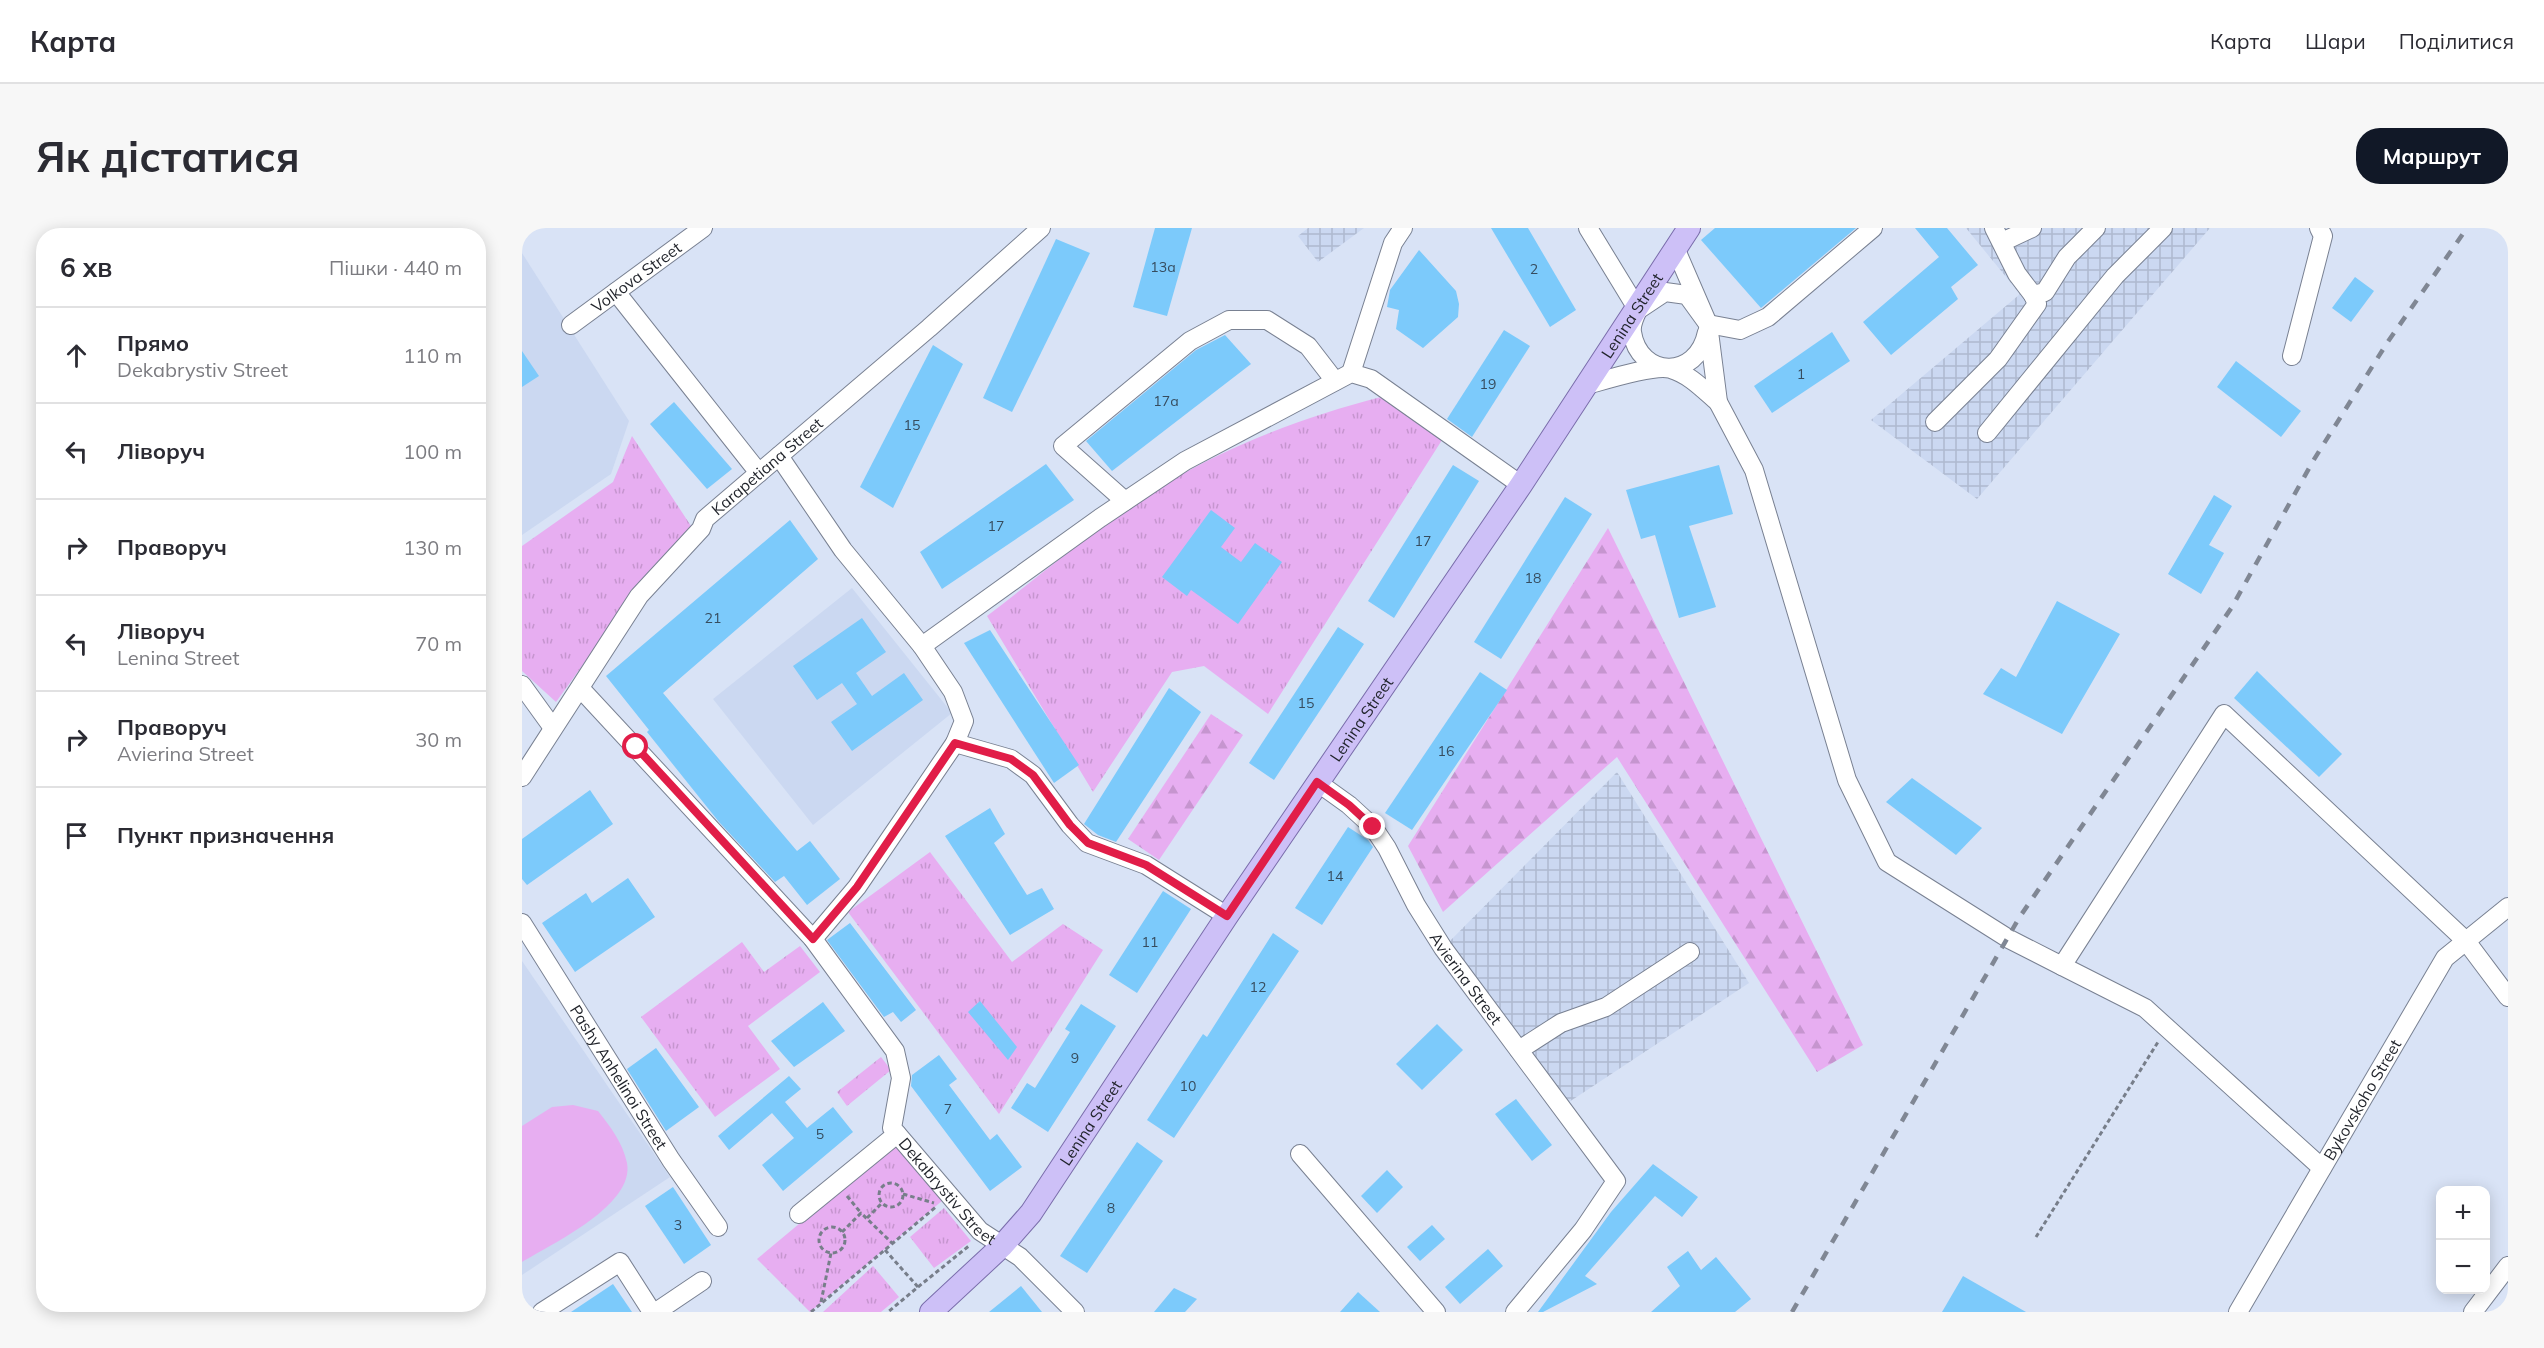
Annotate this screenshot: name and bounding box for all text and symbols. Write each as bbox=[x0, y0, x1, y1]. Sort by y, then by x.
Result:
text: Карта bbox=[30, 24, 116, 59]
text: Карта bbox=[2210, 28, 2272, 54]
text: Шари bbox=[2305, 28, 2366, 54]
text: Поділитися bbox=[2399, 28, 2514, 54]
button: Маршрут bbox=[2356, 128, 2508, 184]
text: Як дістатися bbox=[36, 130, 300, 183]
street label: Volkova Street bbox=[587, 237, 686, 317]
text: 6 хв bbox=[60, 251, 112, 284]
text: Пішки · 440 m bbox=[329, 255, 462, 280]
house number: 13а bbox=[1150, 258, 1176, 276]
house number: 2 bbox=[1530, 260, 1538, 278]
street label: Lenina Street bbox=[1597, 269, 1667, 362]
text: Прямо bbox=[117, 329, 189, 357]
icon: ahead bbox=[60, 339, 93, 372]
text: 110 m bbox=[403, 343, 462, 368]
text: Dekabrystiv Street bbox=[117, 357, 288, 382]
house number: 1 bbox=[1797, 365, 1805, 383]
house number: 19 bbox=[1480, 375, 1496, 393]
house number: 17а bbox=[1153, 392, 1179, 410]
street label: Karapetiana Street bbox=[707, 413, 827, 519]
house number: 15 bbox=[904, 416, 920, 434]
icon: left bbox=[60, 435, 93, 468]
text: Ліворуч bbox=[117, 437, 205, 465]
text: 100 m bbox=[403, 439, 462, 464]
house number: 17 bbox=[988, 517, 1004, 535]
icon: right bbox=[60, 531, 93, 564]
house number: 17 bbox=[1415, 532, 1431, 550]
text: Праворуч bbox=[117, 533, 227, 561]
text: 130 m bbox=[403, 535, 462, 560]
house number: 18 bbox=[1525, 569, 1541, 587]
house number: 21 bbox=[705, 609, 721, 627]
text: Ліворуч bbox=[117, 617, 205, 645]
icon: left bbox=[60, 627, 93, 660]
text: 70 m bbox=[415, 631, 462, 656]
text: Lenina Street bbox=[117, 645, 239, 670]
street label: Lenina Street bbox=[1325, 673, 1397, 765]
house number: 15 bbox=[1298, 694, 1314, 712]
text: Праворуч bbox=[117, 713, 227, 741]
icon: right bbox=[60, 723, 93, 756]
text: 30 m bbox=[415, 727, 462, 752]
route start bbox=[622, 733, 648, 759]
text: Avierina Street bbox=[117, 741, 254, 766]
house number: 16 bbox=[1438, 742, 1454, 760]
route end bbox=[1359, 813, 1385, 839]
icon: arrive bbox=[60, 819, 93, 852]
text: Пункт призначення bbox=[117, 821, 334, 849]
house number: 14 bbox=[1327, 867, 1344, 885]
street label: Avierina Street bbox=[1426, 929, 1507, 1029]
house number: 11 bbox=[1142, 933, 1158, 951]
house number: 12 bbox=[1250, 978, 1266, 996]
street label: Pashy Anhelinoi Street bbox=[566, 1001, 672, 1154]
street label: Bykovskoho Street bbox=[2319, 1035, 2406, 1164]
house number: 9 bbox=[1071, 1049, 1079, 1067]
street label: Lenina Street bbox=[1055, 1076, 1126, 1169]
house number: 10 bbox=[1180, 1077, 1196, 1095]
house number: 7 bbox=[944, 1100, 952, 1118]
house number: 5 bbox=[816, 1125, 824, 1143]
street label: Dekabrystiv Street bbox=[895, 1133, 1000, 1249]
map controls bbox=[2436, 1186, 2490, 1294]
button: + bbox=[2436, 1186, 2490, 1240]
house number: 8 bbox=[1107, 1199, 1115, 1217]
house number: 3 bbox=[674, 1216, 682, 1234]
button: − bbox=[2436, 1240, 2490, 1294]

